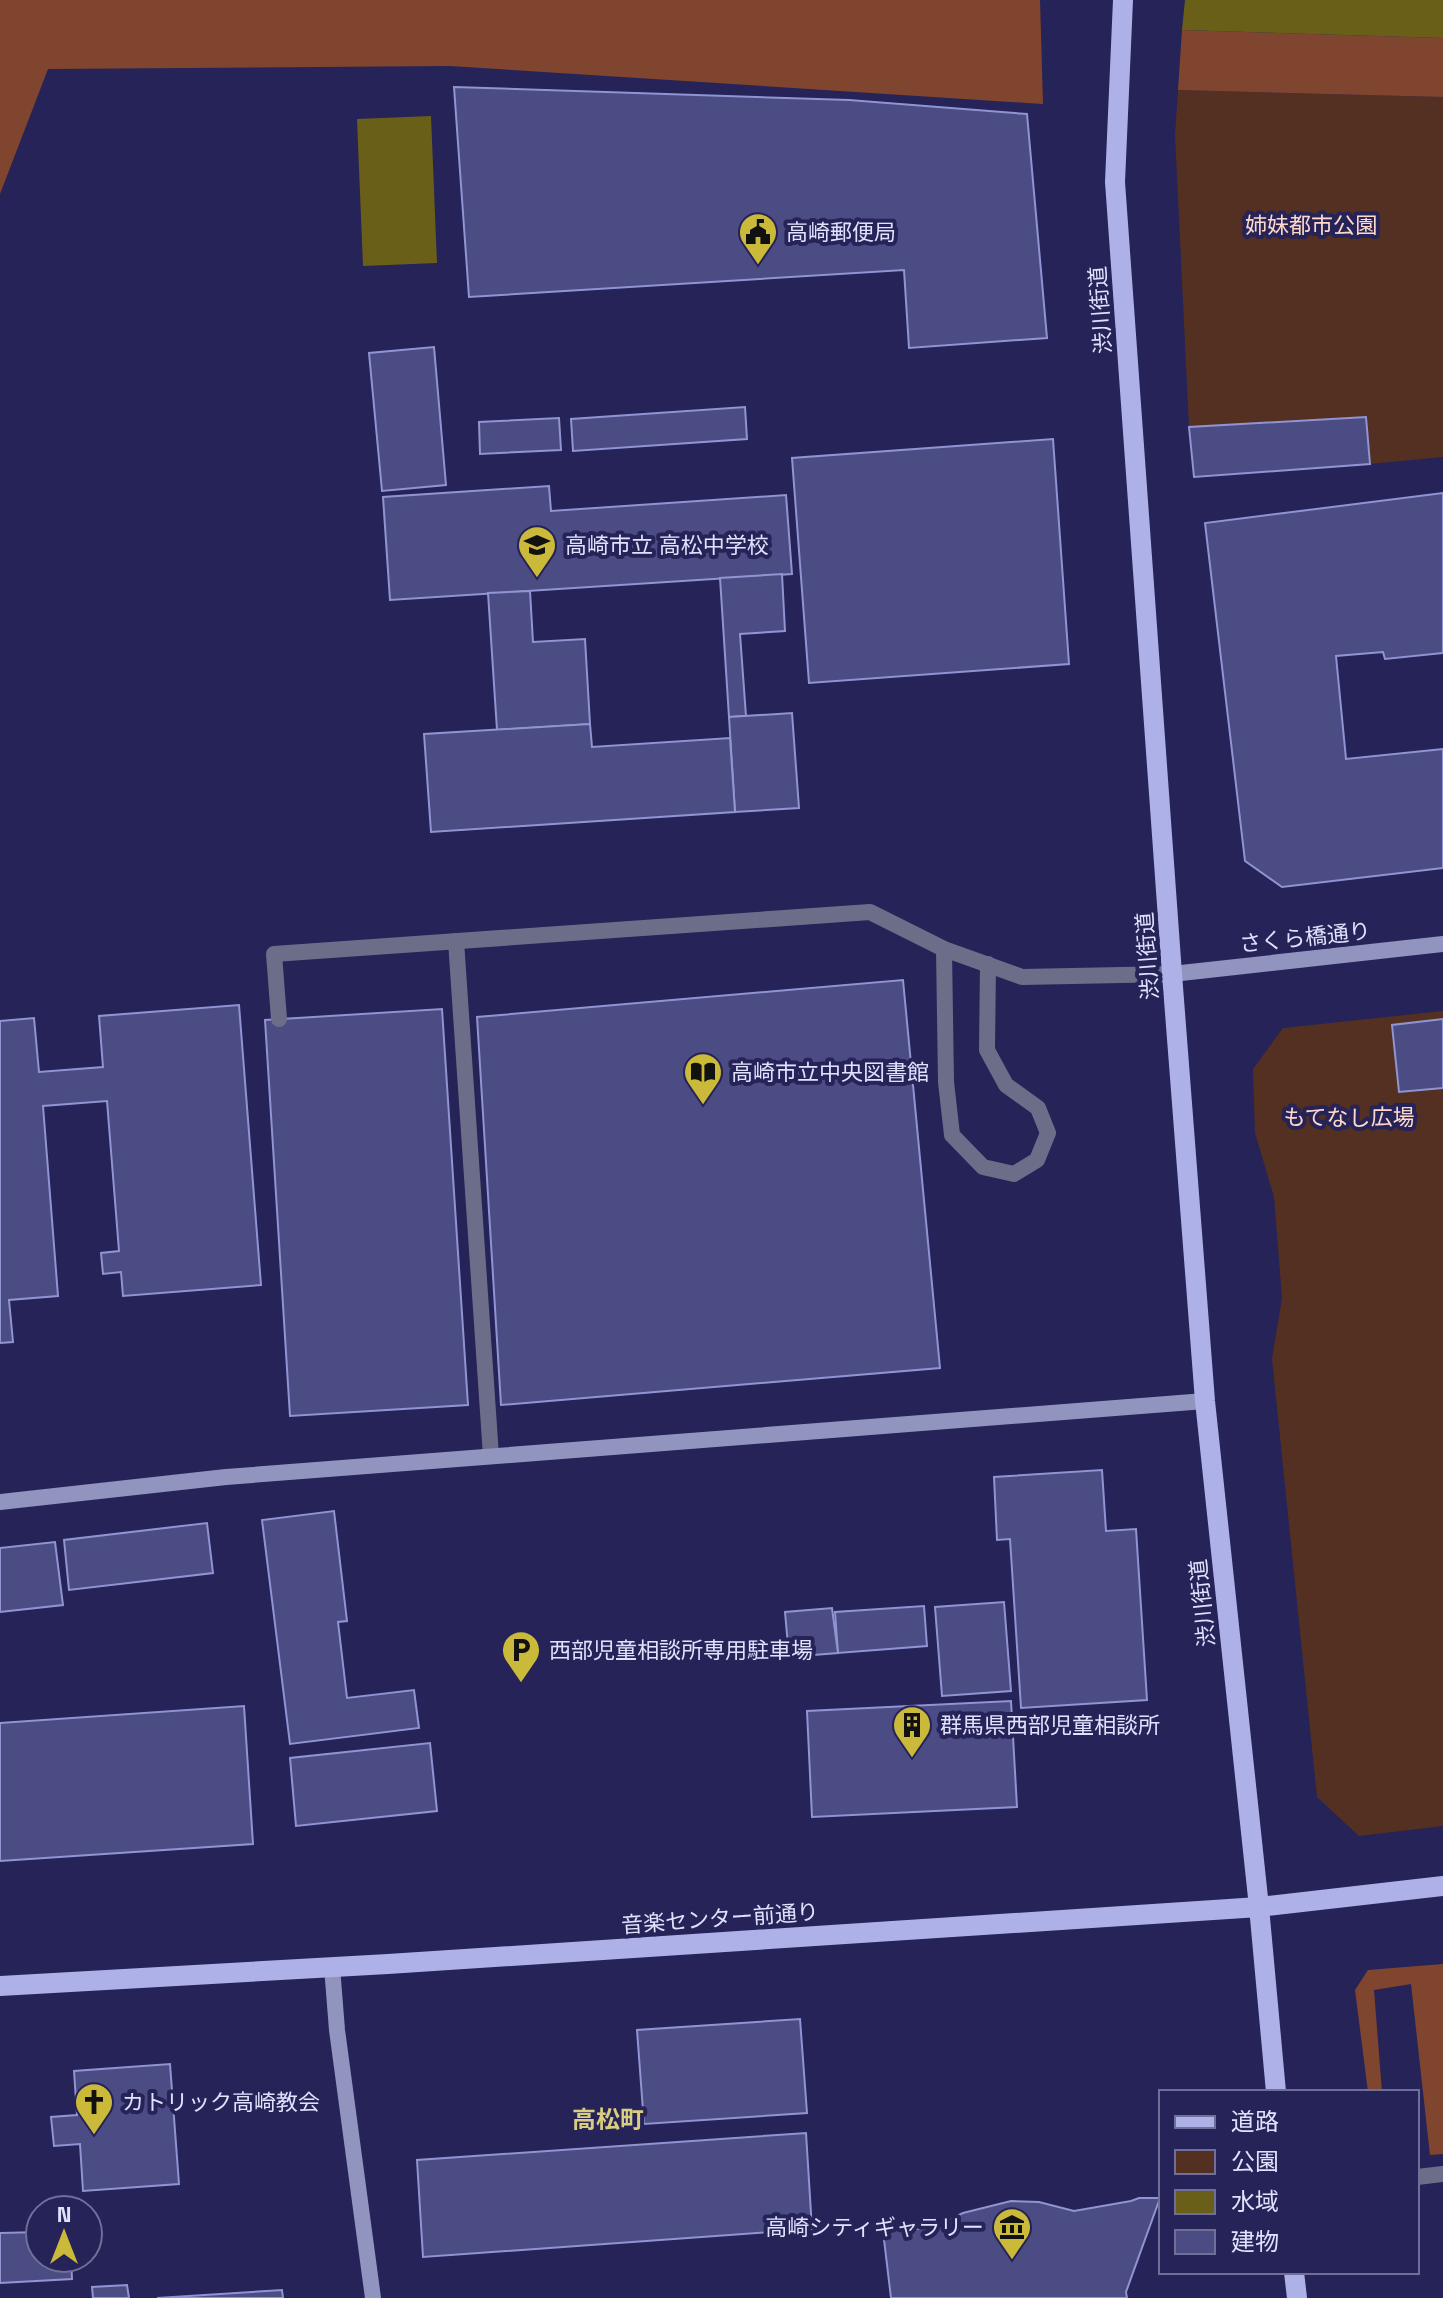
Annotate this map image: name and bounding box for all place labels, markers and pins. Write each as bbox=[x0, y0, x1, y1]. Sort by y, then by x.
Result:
public building icon: 高崎郵便局 bbox=[737, 211, 779, 266]
place label: 高崎郵便局 bbox=[786, 218, 896, 246]
school or university icon: 高崎市立 高松中学校 bbox=[516, 524, 558, 579]
place label: 高崎市立 高松中学校 bbox=[565, 531, 769, 559]
library icon: 高崎市立中央図書館 bbox=[682, 1051, 724, 1106]
place label: 高崎市立中央図書館 bbox=[731, 1058, 929, 1086]
parking icon: 西部児童相談所専用駐車場 bbox=[500, 1629, 542, 1684]
place label: 西部児童相談所専用駐車場 bbox=[549, 1636, 813, 1664]
building icon: 群馬県西部児童相談所 bbox=[891, 1704, 933, 1759]
place label: 群馬県西部児童相談所 bbox=[940, 1711, 1160, 1739]
church icon: カトリック高崎教会 bbox=[73, 2081, 115, 2136]
place label: カトリック高崎教会 bbox=[122, 2088, 320, 2116]
museum icon: 高崎シティギャラリー bbox=[991, 2206, 1033, 2261]
place label: 高崎シティギャラリー bbox=[765, 2213, 984, 2241]

